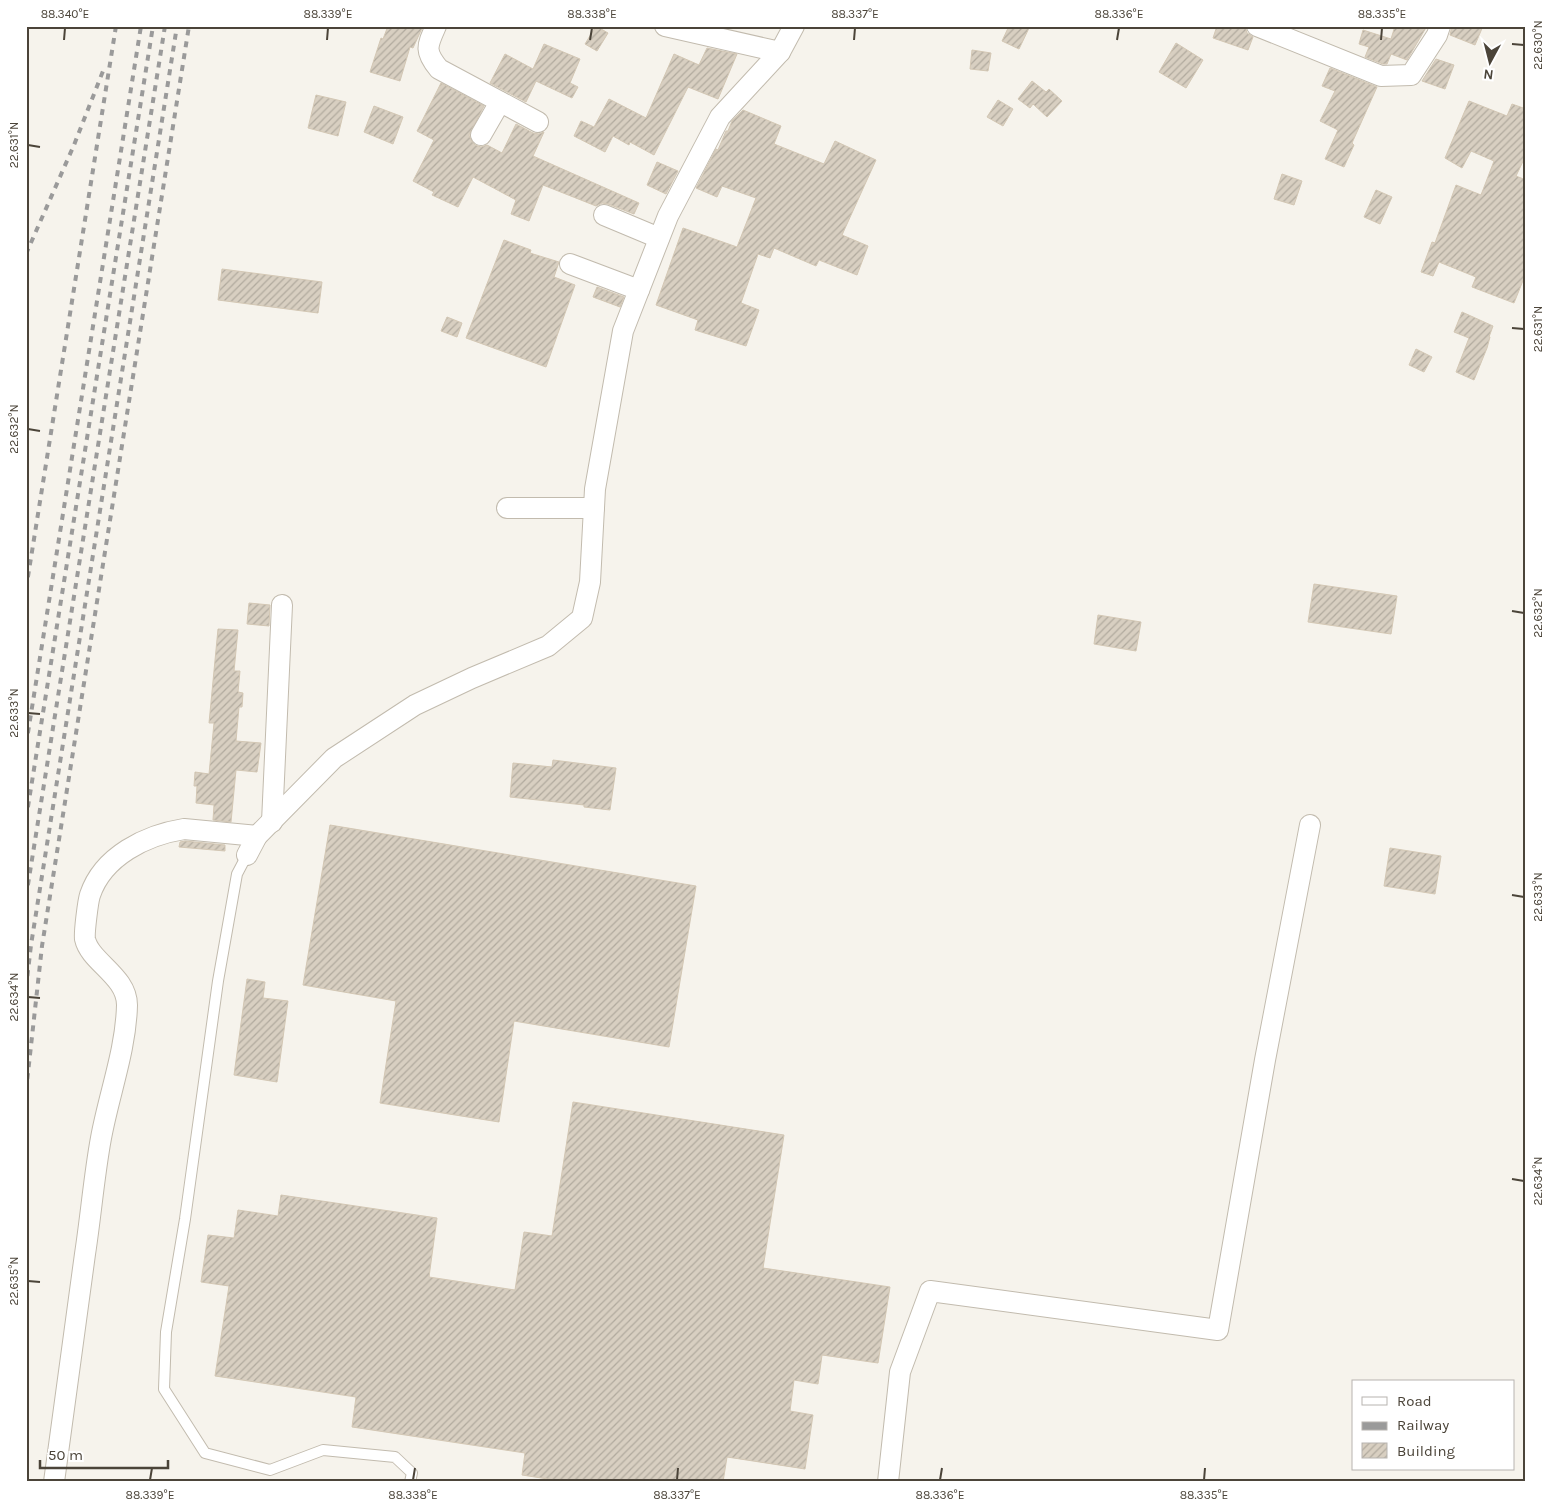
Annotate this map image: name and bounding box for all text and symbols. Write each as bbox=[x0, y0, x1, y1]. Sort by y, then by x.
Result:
text: 88.340°E bbox=[41, 7, 89, 21]
text: 88.339°E bbox=[304, 7, 352, 21]
text: 88.338°E bbox=[567, 7, 617, 21]
text: 88.337°E bbox=[831, 7, 879, 21]
text: 88.336°E bbox=[1095, 7, 1143, 21]
text: 88.335°E bbox=[1358, 7, 1406, 21]
text: 22.630°N bbox=[1531, 20, 1545, 70]
north arrow bbox=[1464, 38, 1514, 88]
text: N bbox=[1482, 65, 1494, 83]
text: 22.631°N bbox=[7, 122, 21, 168]
text: 22.631°N bbox=[1531, 306, 1545, 352]
text: 22.632°N bbox=[7, 404, 21, 454]
text: 22.632°N bbox=[1531, 588, 1545, 638]
text: 22.633°N bbox=[7, 688, 21, 738]
text: 22.633°N bbox=[1531, 872, 1545, 922]
text: 22.634°N bbox=[7, 972, 21, 1022]
text: 22.634°N bbox=[1531, 1156, 1545, 1206]
text: 22.635°N bbox=[7, 1256, 21, 1306]
legend bbox=[1352, 1380, 1514, 1470]
text: Road bbox=[1397, 1392, 1432, 1410]
text: Railway bbox=[1397, 1416, 1449, 1434]
scale bar bbox=[40, 1438, 168, 1470]
text: Building bbox=[1397, 1442, 1455, 1460]
text: 50 m bbox=[48, 1446, 83, 1464]
text: 88.339°E bbox=[126, 1488, 174, 1502]
text: 88.338°E bbox=[388, 1488, 438, 1502]
text: 88.337°E bbox=[653, 1488, 701, 1502]
text: 88.336°E bbox=[916, 1488, 964, 1502]
text: 88.335°E bbox=[1180, 1488, 1228, 1502]

